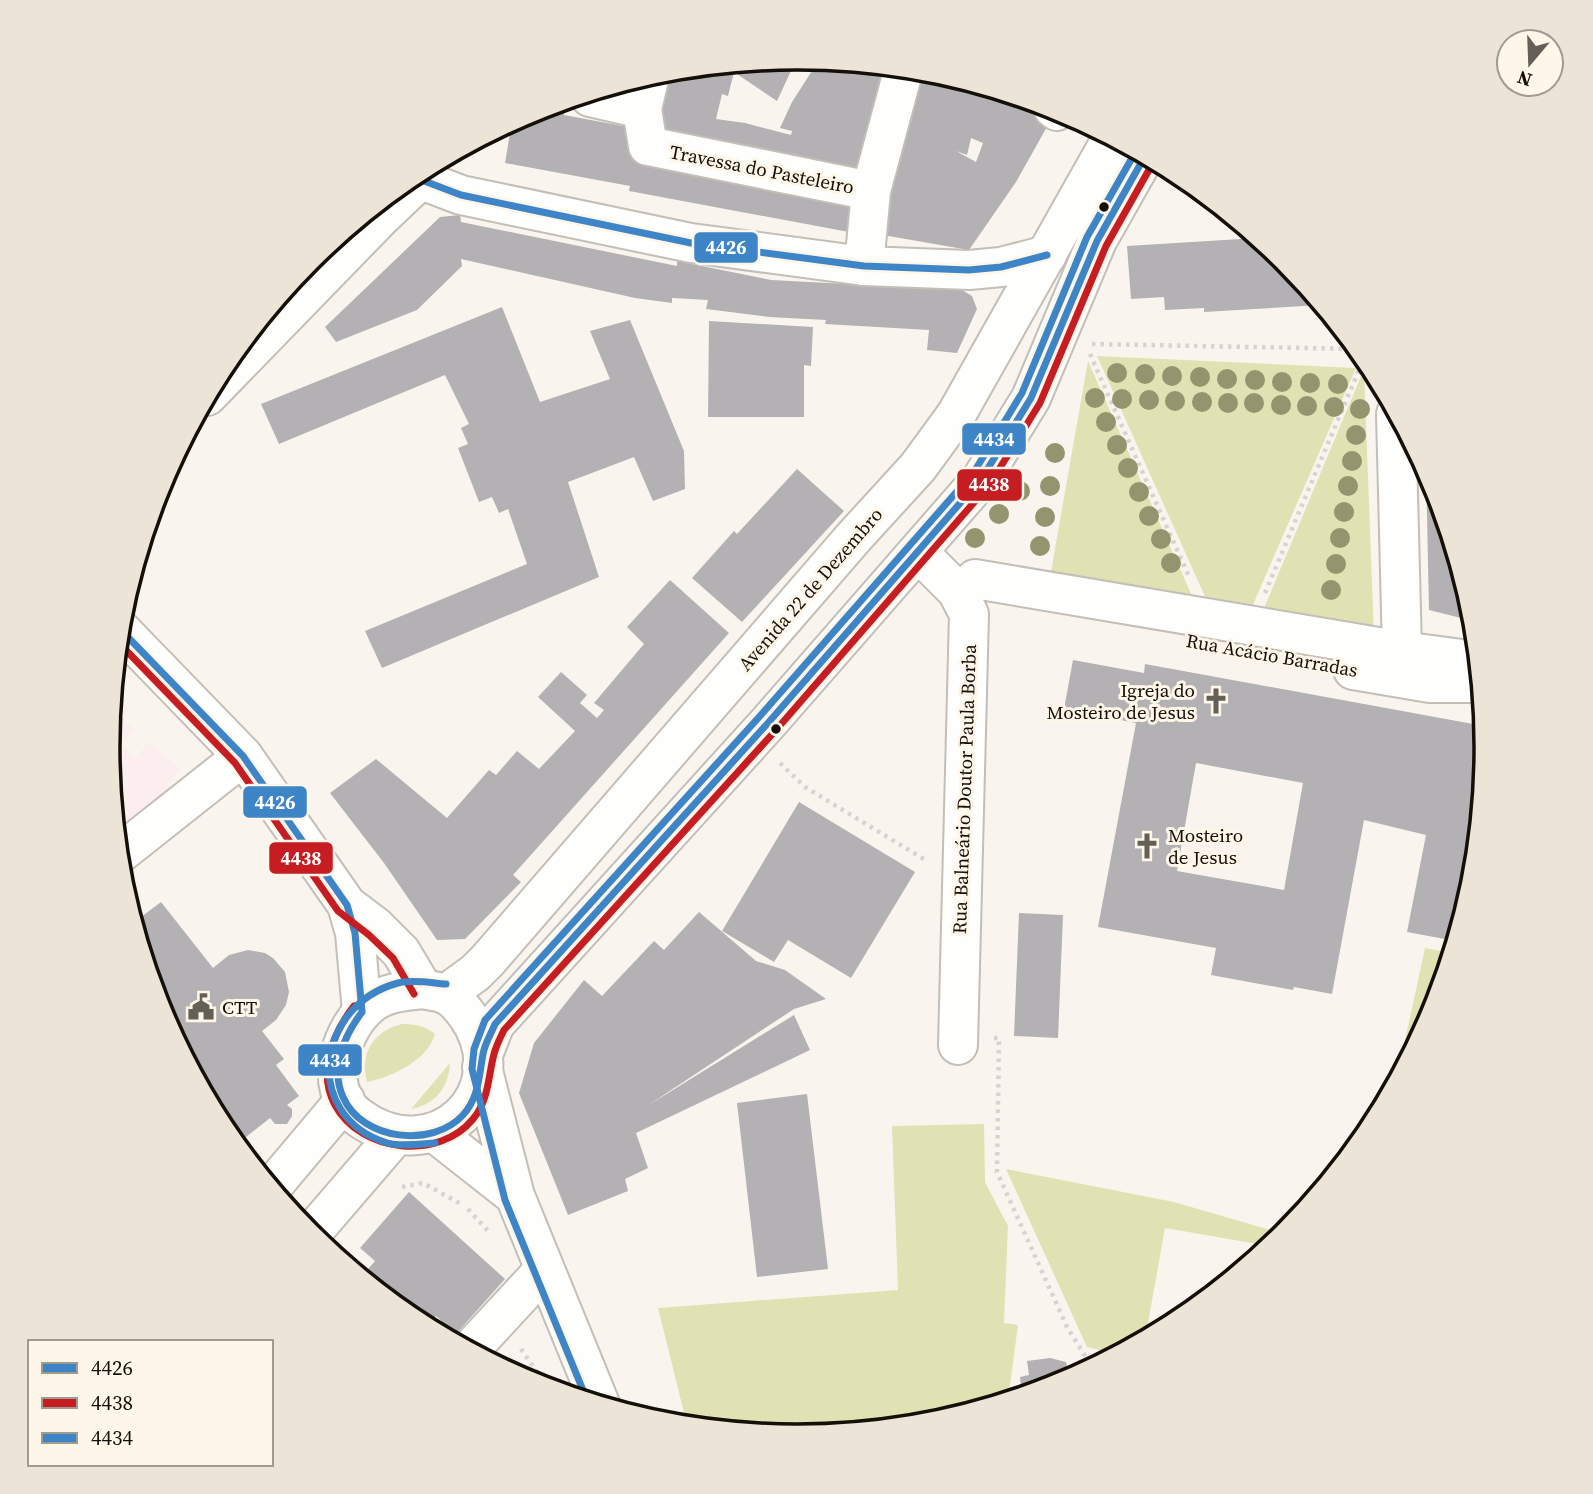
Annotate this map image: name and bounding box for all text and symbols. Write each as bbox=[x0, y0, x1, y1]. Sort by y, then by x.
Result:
north arrow bbox=[1495, 28, 1565, 98]
text: N bbox=[1514, 64, 1535, 94]
street label: Travessa do Pasteleiro bbox=[668, 138, 856, 200]
unlabelled marker bbox=[1097, 200, 1111, 214]
line badge: 4426 bbox=[693, 231, 759, 264]
text: 4426 bbox=[705, 234, 747, 260]
line badge: 4434 bbox=[961, 422, 1027, 456]
text: 4434 bbox=[973, 426, 1015, 452]
line badge: 4438 bbox=[956, 468, 1023, 502]
text: 4438 bbox=[968, 471, 1010, 497]
street label: Avenida 22 de Dezembro bbox=[732, 502, 888, 676]
street label: Rua Acácio Barradas bbox=[1184, 627, 1360, 683]
street label: Rua Balneário Doutor Paula Borba bbox=[946, 643, 982, 934]
place label: Igreja do Mosteiro de Jesus bbox=[1046, 677, 1195, 725]
church icon: Igreja do Mosteiro de Jesus bbox=[1201, 686, 1231, 716]
unlabelled marker bbox=[769, 722, 783, 736]
line badge: 4426 bbox=[242, 785, 308, 819]
text: 4426 bbox=[254, 789, 296, 815]
place label: Mosteiro de Jesus bbox=[1168, 822, 1243, 870]
church icon: Mosteiro de Jesus bbox=[1132, 831, 1162, 861]
line badge: 4438 bbox=[268, 841, 334, 875]
text: 4438 bbox=[280, 845, 322, 871]
public building icon: CTT bbox=[186, 992, 216, 1022]
place label: CTT bbox=[222, 994, 258, 1020]
line badge: 4434 bbox=[297, 1043, 363, 1077]
text: 4434 bbox=[309, 1047, 351, 1073]
legend bbox=[28, 1340, 273, 1466]
text: 4426 bbox=[91, 1353, 133, 1382]
text: 4438 bbox=[91, 1388, 133, 1417]
text: 4434 bbox=[91, 1423, 133, 1452]

